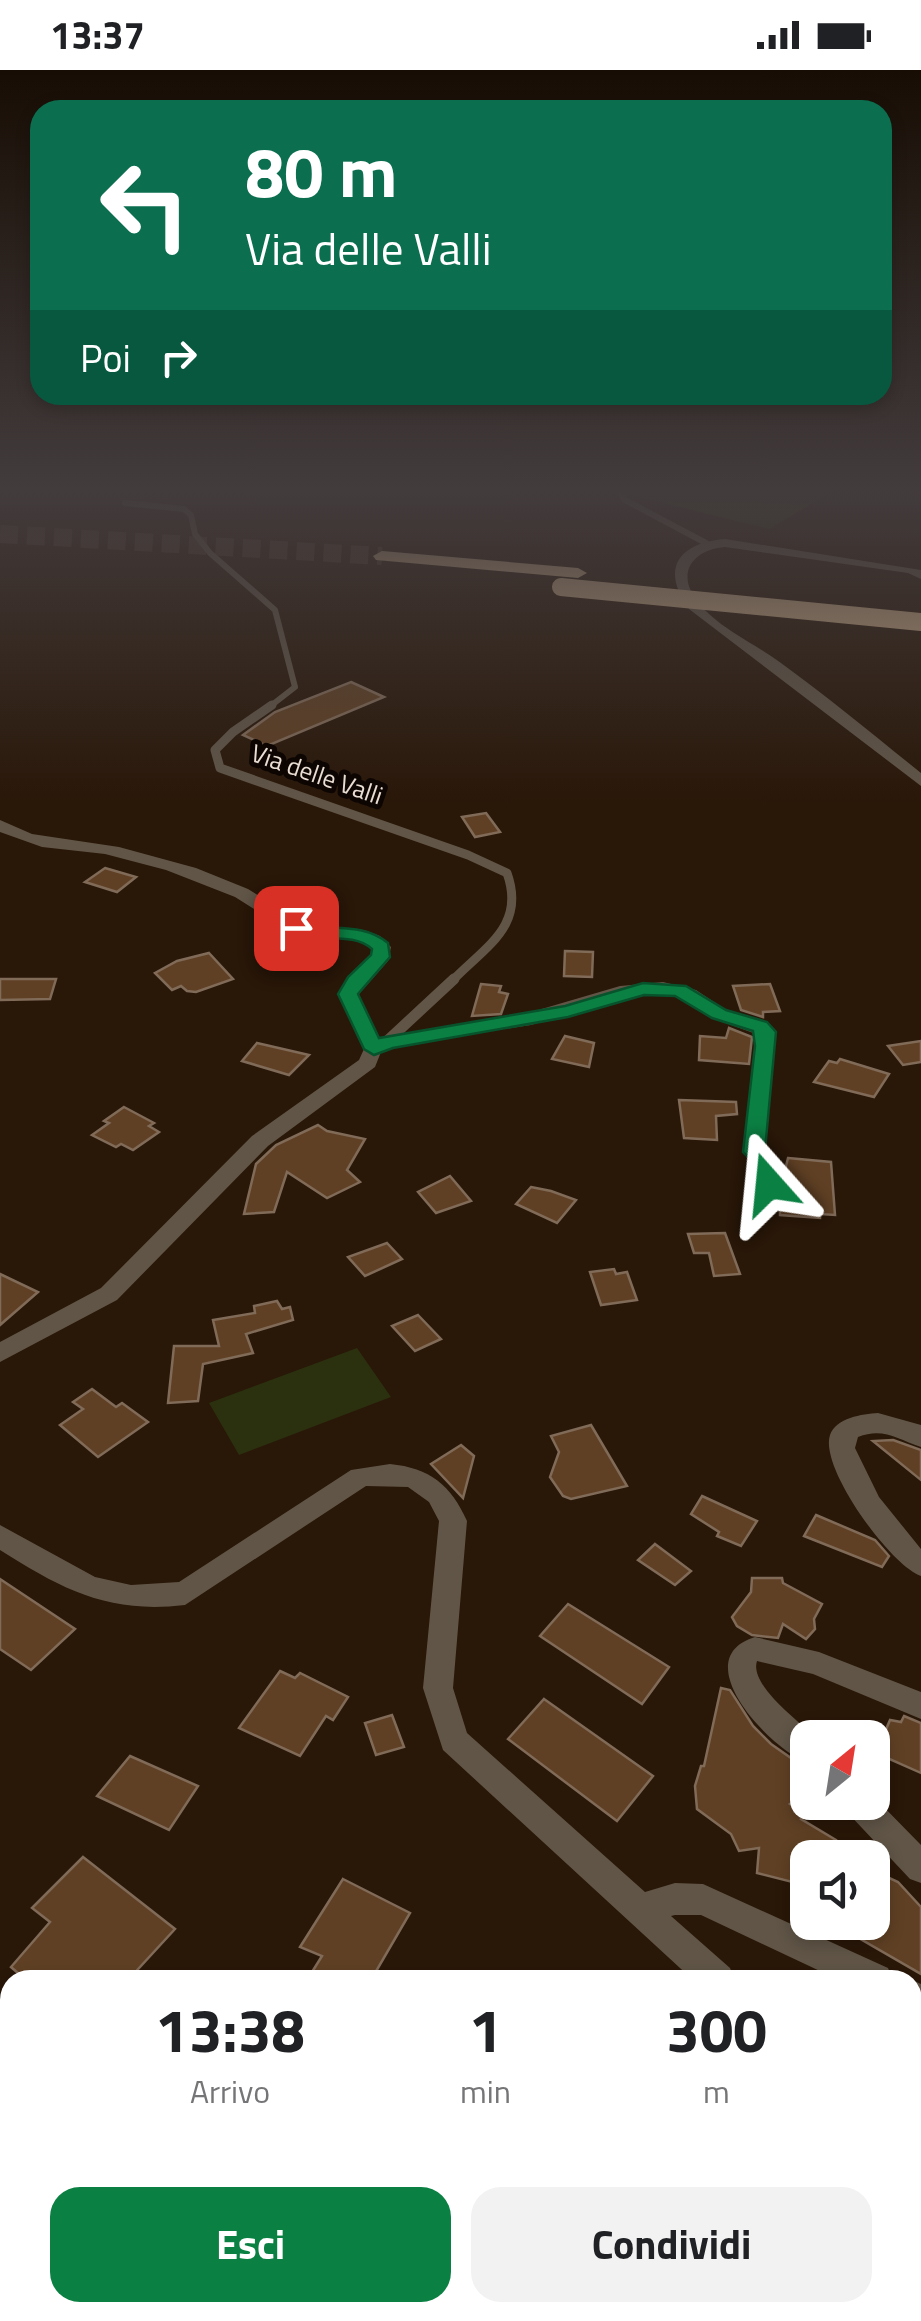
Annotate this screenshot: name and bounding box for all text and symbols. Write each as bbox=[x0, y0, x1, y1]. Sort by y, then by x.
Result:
text: 13:37 bbox=[50, 6, 145, 64]
text: 80 m bbox=[245, 118, 398, 224]
icon: left bbox=[80, 140, 210, 270]
text: Via delle Valli bbox=[245, 214, 492, 282]
text: Poi bbox=[80, 329, 131, 387]
icon: right bbox=[151, 330, 206, 385]
street label: Via delle Valli bbox=[246, 734, 388, 814]
pin bbox=[254, 886, 339, 971]
icon: arrive bbox=[269, 901, 324, 956]
position arrow bbox=[717, 1132, 821, 1236]
north arrow bbox=[790, 1720, 890, 1820]
map controls bbox=[790, 1720, 890, 1940]
button: sound bbox=[790, 1840, 890, 1940]
text: 13:38 bbox=[155, 1984, 305, 2075]
text: 1 bbox=[469, 1984, 502, 2075]
text: 300 bbox=[666, 1984, 767, 2075]
text: Arrivo bbox=[190, 2067, 270, 2115]
text: min bbox=[460, 2067, 511, 2115]
text: m bbox=[703, 2067, 730, 2115]
button: Esci bbox=[50, 2187, 451, 2302]
button: Condividi bbox=[471, 2187, 872, 2302]

